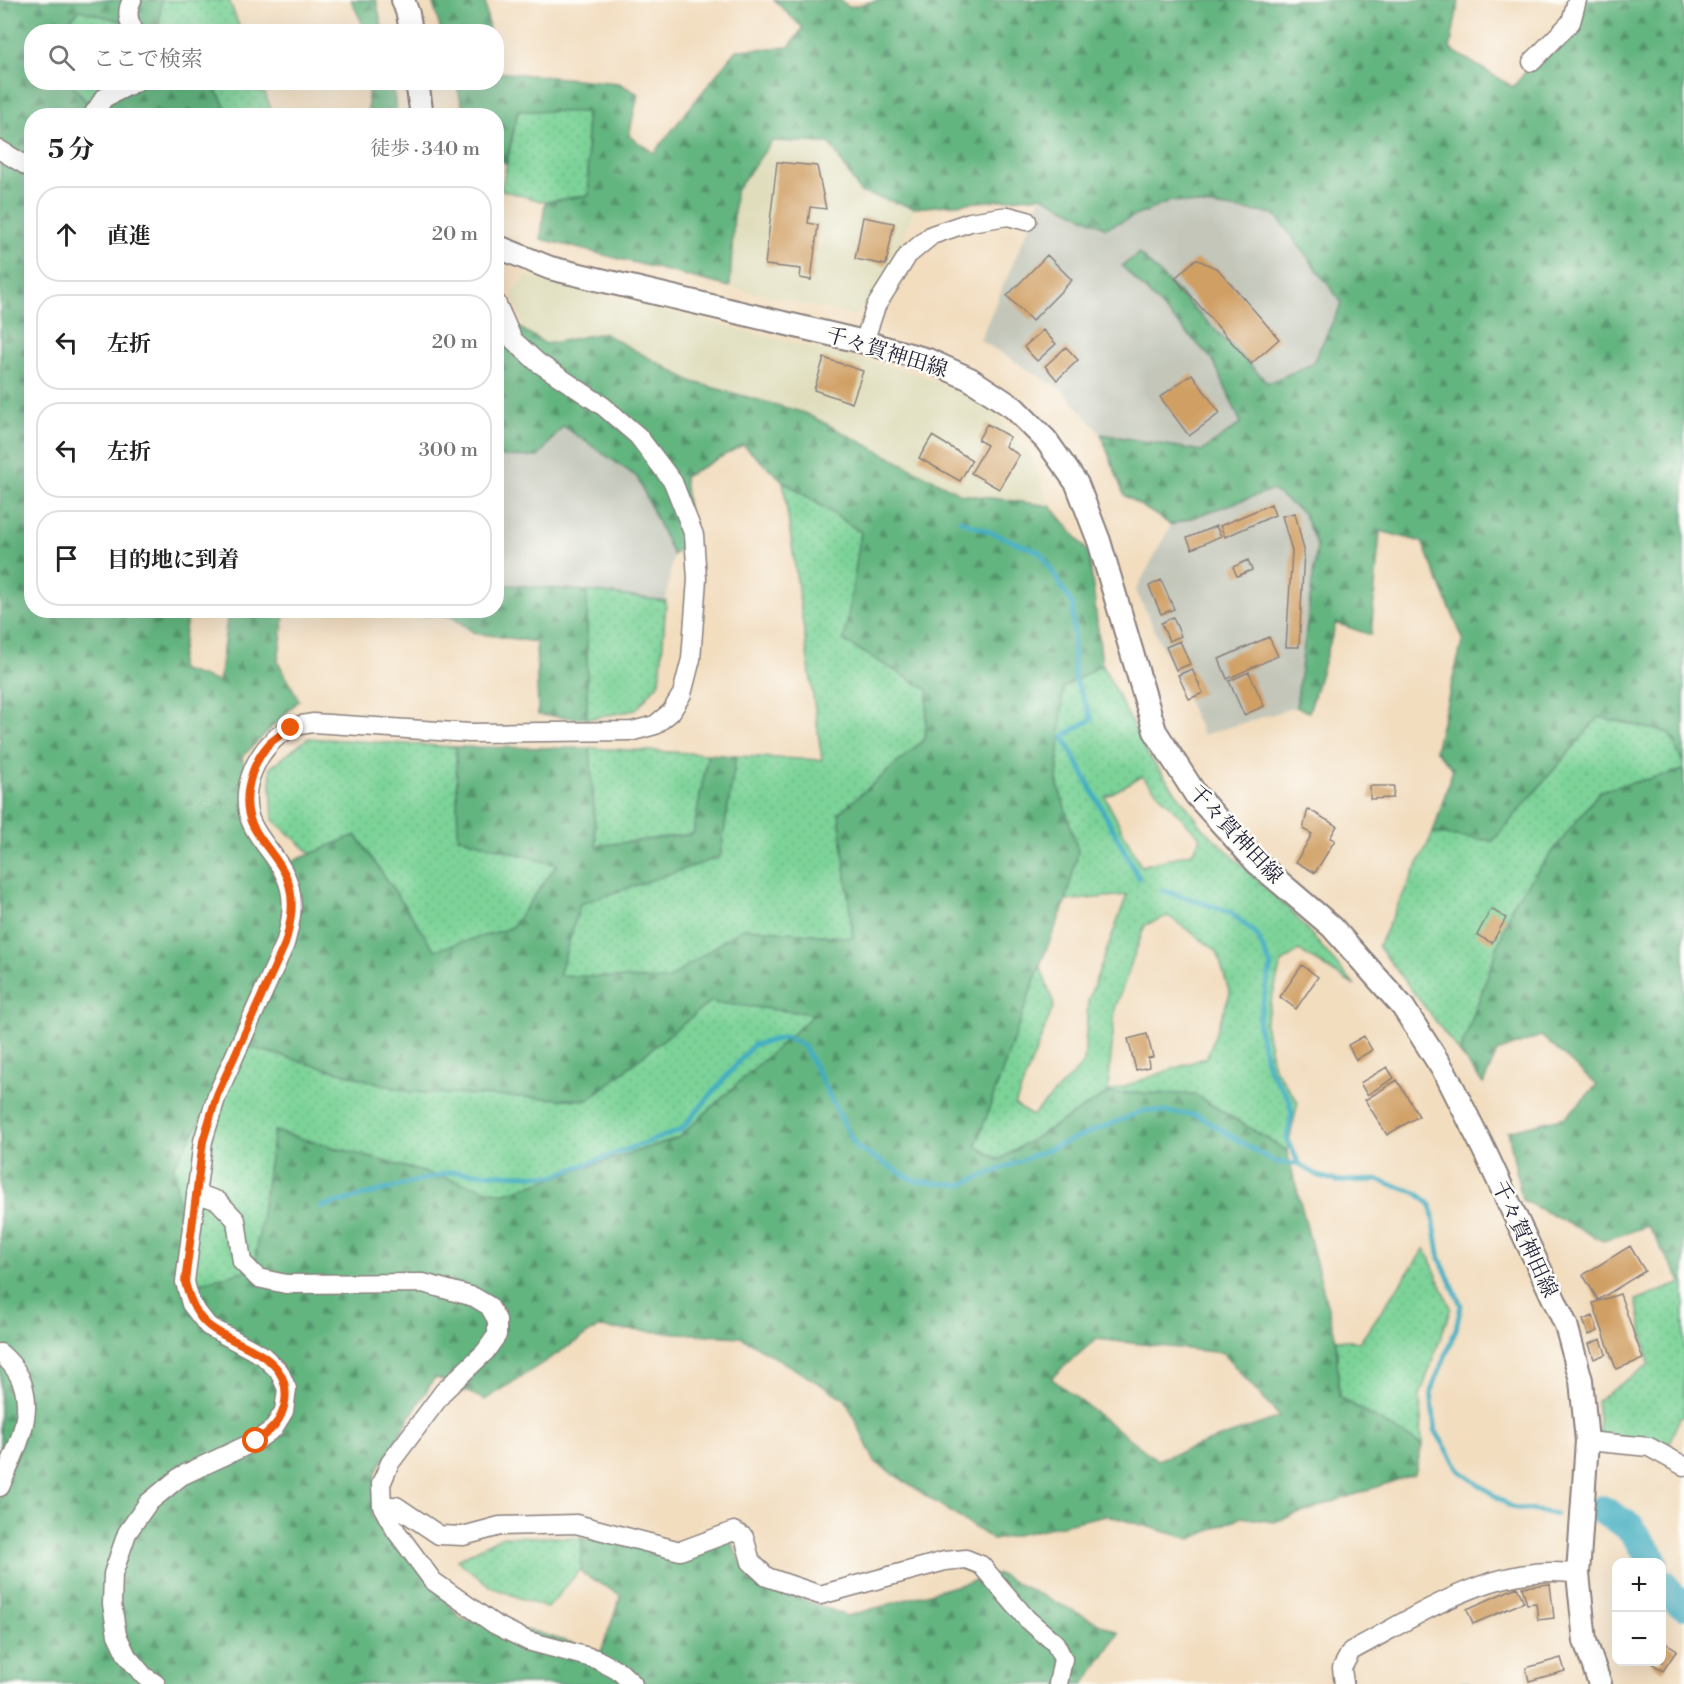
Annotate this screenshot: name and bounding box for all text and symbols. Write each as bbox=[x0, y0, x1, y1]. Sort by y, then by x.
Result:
search box bbox=[24, 24, 504, 90]
icon: search bbox=[45, 41, 78, 74]
text: ここで検索 bbox=[93, 46, 203, 73]
text: 5 分 bbox=[48, 134, 94, 166]
text: 徒歩 · 340 m bbox=[370, 137, 480, 162]
icon: ahead bbox=[50, 218, 83, 251]
text: 20 m bbox=[432, 222, 478, 247]
text: 直進 bbox=[107, 223, 151, 250]
street label: 千々賀神田線 bbox=[823, 322, 951, 384]
icon: left bbox=[50, 326, 83, 359]
text: 20 m bbox=[432, 330, 478, 355]
text: 左折 bbox=[107, 331, 151, 358]
icon: left bbox=[50, 434, 83, 467]
text: 300 m bbox=[419, 438, 478, 463]
text: 左折 bbox=[107, 439, 151, 466]
icon: arrive bbox=[50, 542, 83, 575]
text: 目的地に到着 bbox=[107, 547, 239, 574]
route end bbox=[277, 714, 303, 740]
street label: 千々賀神田線 bbox=[1183, 780, 1288, 890]
street label: 千々賀神田線 bbox=[1486, 1177, 1563, 1302]
route start bbox=[242, 1427, 268, 1453]
map controls bbox=[1612, 1558, 1666, 1666]
button: + bbox=[1612, 1558, 1666, 1612]
button: − bbox=[1612, 1612, 1666, 1666]

